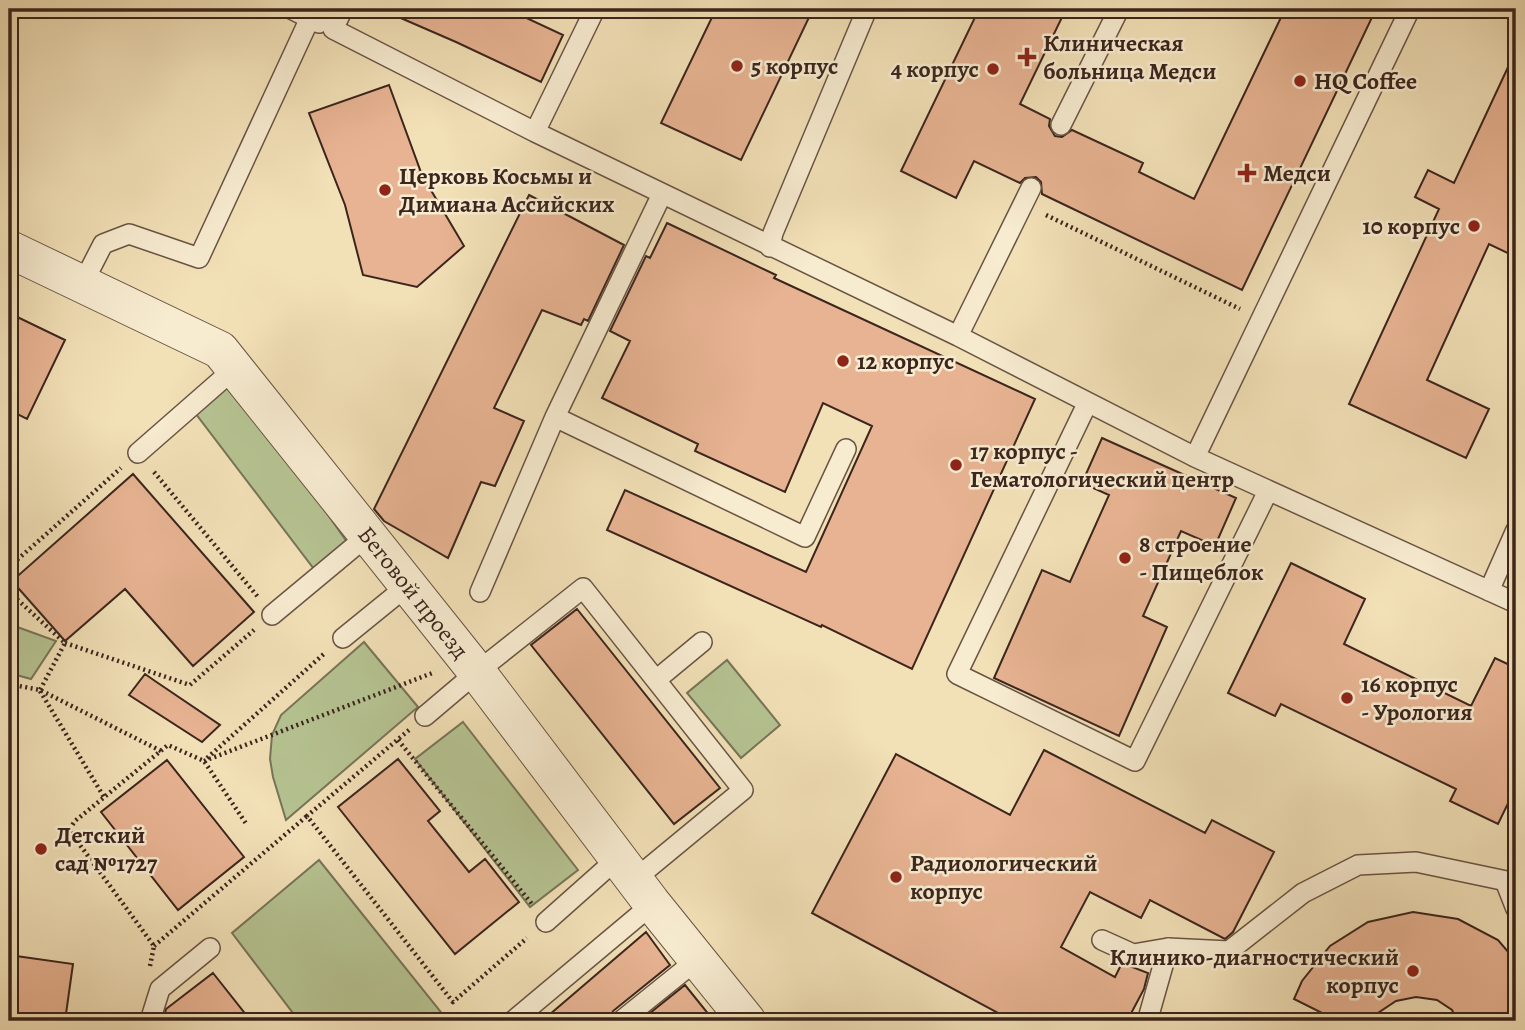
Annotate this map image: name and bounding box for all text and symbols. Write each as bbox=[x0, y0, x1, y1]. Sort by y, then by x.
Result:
place label: Клиническая больница Медси bbox=[1043, 27, 1216, 87]
marker: Клиническая больница Медси bbox=[1017, 47, 1037, 67]
place label: 5 корпус bbox=[751, 50, 838, 82]
place label: 4 корпус bbox=[891, 53, 979, 85]
marker: 5 корпус bbox=[729, 58, 745, 74]
marker: 4 корпус bbox=[985, 61, 1001, 77]
place label: HQ Coffee bbox=[1314, 65, 1417, 97]
marker: HQ Coffee bbox=[1292, 73, 1308, 89]
place label: Медси bbox=[1263, 157, 1331, 189]
place label: Церковь Косьмы и Димиана Ассийских bbox=[399, 160, 615, 220]
marker: Медси bbox=[1237, 163, 1257, 183]
marker: Церковь Косьмы и Димиана Ассийских bbox=[377, 182, 393, 198]
place label: 10 корпус bbox=[1362, 210, 1460, 242]
marker: 10 корпус bbox=[1466, 218, 1482, 234]
place label: 12 корпус bbox=[857, 345, 954, 377]
marker: 12 корпус bbox=[835, 353, 851, 369]
place label: 17 корпус - Гематологический центр bbox=[970, 435, 1234, 495]
marker: 17 корпус - Гематологический центр bbox=[948, 457, 964, 473]
street label: Беговой проезд bbox=[351, 519, 476, 665]
place label: 8 строение - Пищеблок bbox=[1139, 528, 1264, 588]
marker: 8 строение - Пищеблок bbox=[1117, 550, 1133, 566]
place label: 16 корпус - Урология bbox=[1361, 668, 1473, 728]
marker: 16 корпус - Урология bbox=[1339, 690, 1355, 706]
place label: Детский сад №1727 bbox=[55, 819, 158, 879]
marker: Детский сад №1727 bbox=[33, 841, 49, 857]
place label: Радиологический корпус bbox=[910, 847, 1098, 907]
marker: Радиологический корпус bbox=[888, 869, 904, 885]
place label: Клинико-диагностический корпус bbox=[1110, 941, 1399, 1001]
marker: Клинико-диагностический корпус bbox=[1405, 963, 1421, 979]

